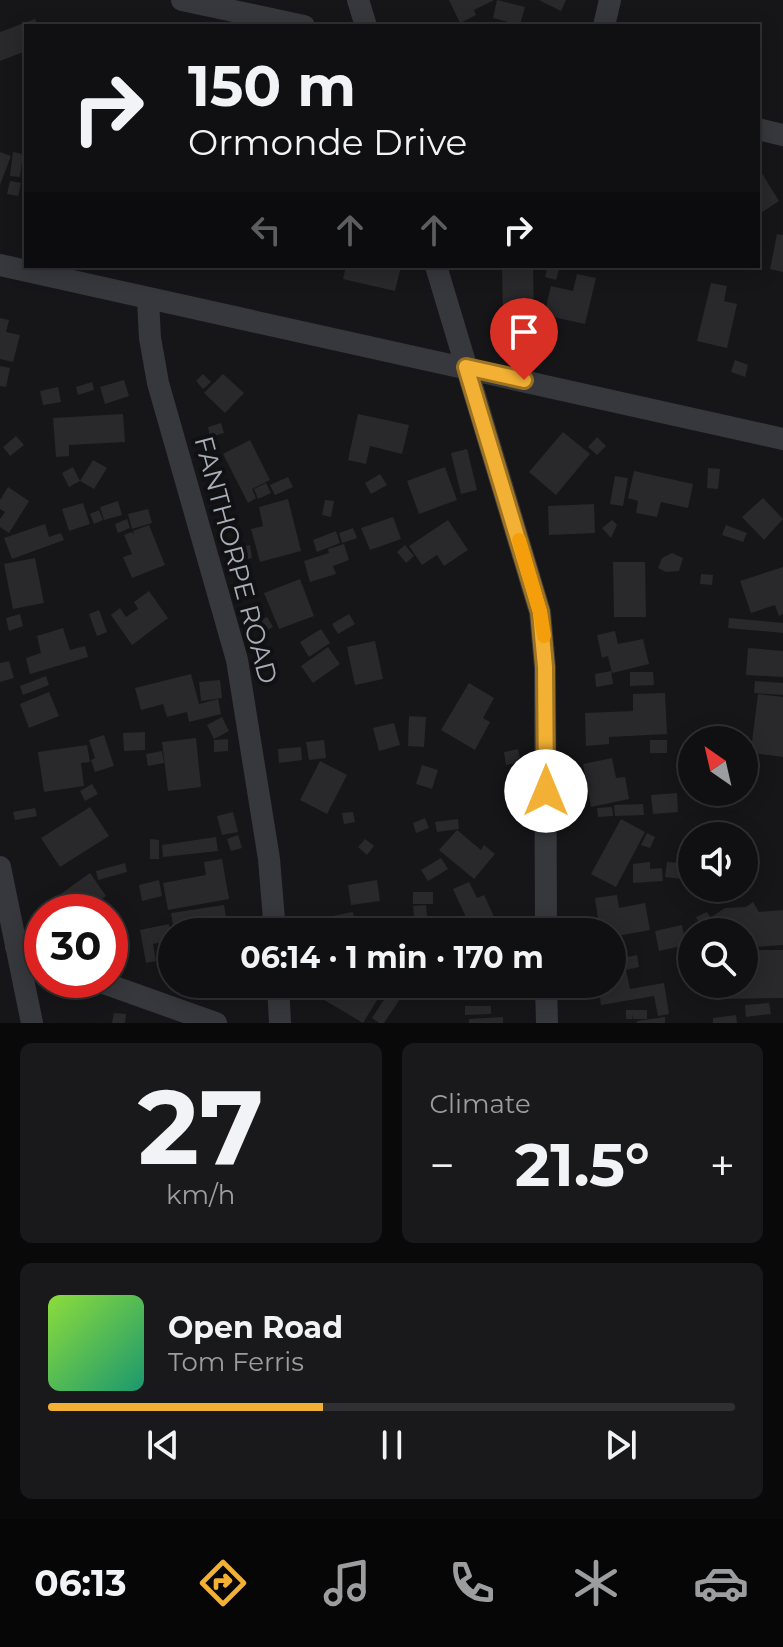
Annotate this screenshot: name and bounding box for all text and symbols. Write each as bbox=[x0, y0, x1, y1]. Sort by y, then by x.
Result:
text: 150 m bbox=[188, 52, 356, 120]
icon: right bbox=[56, 56, 160, 160]
text: Ormonde Drive bbox=[188, 120, 467, 164]
icon: left bbox=[244, 208, 288, 252]
icon: ahead bbox=[328, 208, 372, 252]
icon: ahead bbox=[412, 208, 456, 252]
icon: right bbox=[496, 208, 540, 252]
pin bbox=[490, 298, 558, 380]
icon: arrive bbox=[502, 310, 546, 354]
street label: FANTHORPE ROAD bbox=[188, 433, 284, 687]
north arrow bbox=[678, 726, 758, 806]
map controls bbox=[678, 726, 758, 998]
position arrow bbox=[504, 749, 588, 833]
button: sound bbox=[678, 822, 758, 902]
speed limit sign: 30 bbox=[24, 894, 128, 998]
button: search bbox=[678, 918, 758, 998]
text: 06:14 · 1 min · 170 m bbox=[240, 939, 544, 976]
text: 27 bbox=[138, 1063, 264, 1190]
text: Climate bbox=[430, 1088, 531, 1120]
text: 21.5° bbox=[515, 1128, 650, 1201]
text: − bbox=[430, 1138, 455, 1192]
text: + bbox=[710, 1138, 735, 1192]
text: km/h bbox=[166, 1179, 235, 1211]
text: Open Road bbox=[168, 1309, 343, 1346]
text: Tom Ferris bbox=[168, 1346, 304, 1378]
icon: previous bbox=[141, 1423, 185, 1467]
icon: pause bbox=[370, 1423, 414, 1467]
icon: next bbox=[599, 1423, 643, 1467]
icon: directions bbox=[195, 1555, 251, 1611]
icon: music bbox=[319, 1555, 375, 1611]
icon: phone bbox=[444, 1555, 500, 1611]
icon: climate bbox=[568, 1555, 624, 1611]
icon: car bbox=[693, 1555, 749, 1611]
text: 06:13 bbox=[34, 1561, 126, 1605]

